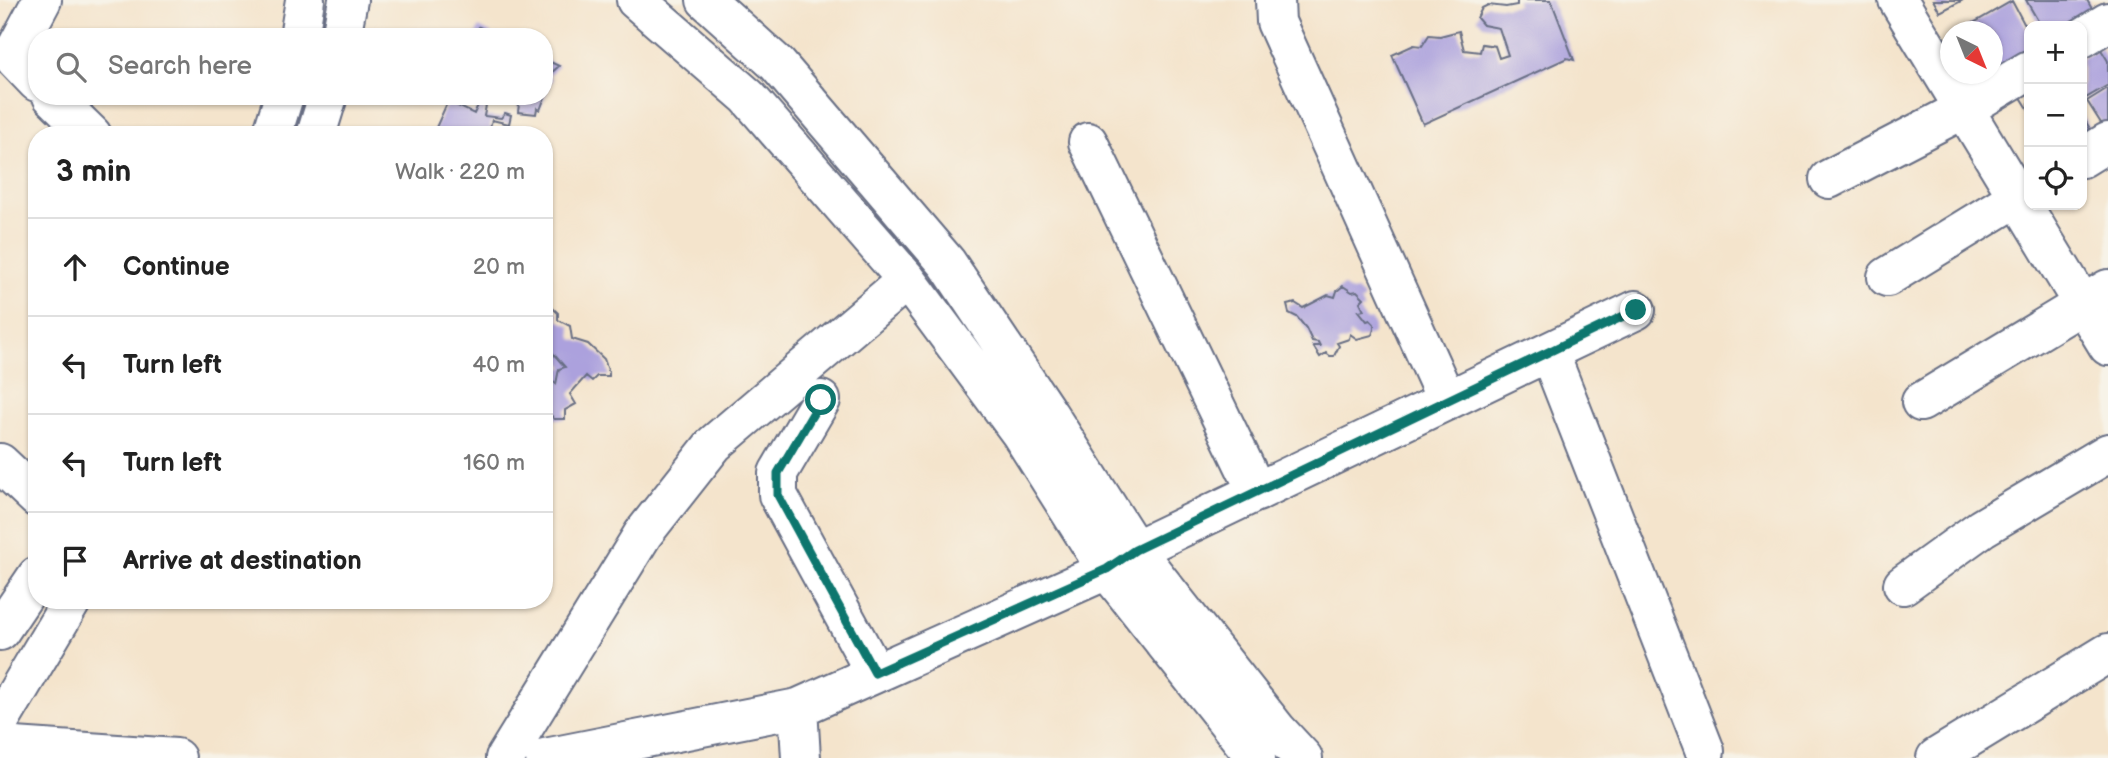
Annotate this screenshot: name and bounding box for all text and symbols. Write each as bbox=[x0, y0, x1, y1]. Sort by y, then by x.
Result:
north arrow bbox=[1940, 21, 2003, 84]
map controls bbox=[2024, 21, 2087, 210]
button: + bbox=[2024, 21, 2087, 84]
search box bbox=[28, 28, 553, 105]
icon: search bbox=[52, 48, 90, 86]
text: Search here bbox=[108, 51, 252, 82]
button: − bbox=[2024, 84, 2087, 147]
button: locate bbox=[2024, 147, 2087, 210]
text: 3 min bbox=[56, 154, 131, 190]
text: Walk · 220 m bbox=[395, 158, 525, 186]
icon: ahead bbox=[56, 248, 94, 286]
text: Continue bbox=[123, 252, 230, 283]
text: 20 m bbox=[473, 253, 525, 281]
route end bbox=[1620, 294, 1651, 325]
icon: left bbox=[56, 346, 94, 384]
text: Turn left bbox=[123, 350, 222, 381]
text: 40 m bbox=[472, 351, 525, 379]
route start bbox=[805, 384, 836, 415]
icon: left bbox=[56, 444, 94, 482]
text: Turn left bbox=[123, 448, 222, 479]
text: 160 m bbox=[463, 449, 525, 477]
icon: arrive bbox=[56, 542, 94, 580]
text: Arrive at destination bbox=[123, 546, 362, 577]

